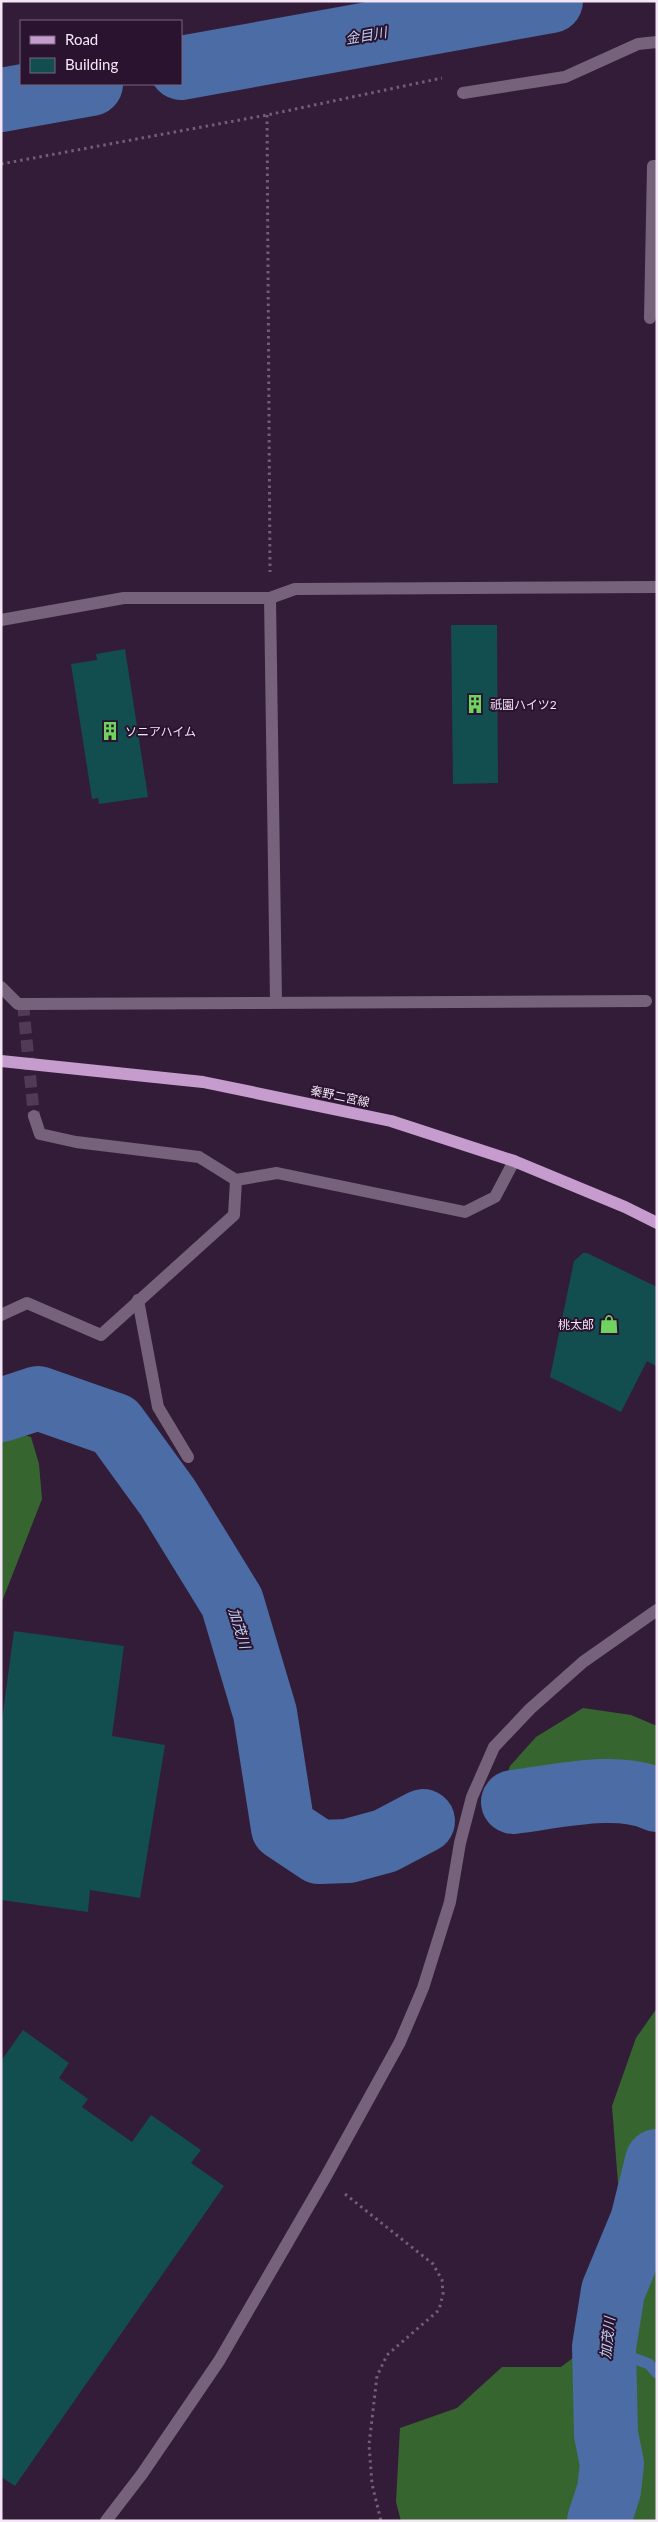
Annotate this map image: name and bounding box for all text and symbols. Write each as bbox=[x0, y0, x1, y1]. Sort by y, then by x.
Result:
legend bbox=[20, 20, 182, 85]
water label: 金目川 bbox=[344, 23, 390, 47]
text: Road bbox=[65, 30, 98, 48]
text: Building bbox=[65, 55, 118, 73]
building icon: 祇園ハイツ2 bbox=[464, 693, 486, 715]
place label: 祇園ハイツ2 bbox=[490, 697, 557, 712]
building icon: ソニアハイム bbox=[99, 720, 121, 742]
place label: ソニアハイム bbox=[125, 724, 196, 739]
street label: 秦野二宮線 bbox=[309, 1082, 371, 1110]
shop icon: 桃太郎 bbox=[598, 1313, 620, 1335]
place label: 桃太郎 bbox=[558, 1317, 594, 1332]
water label: 加茂川 bbox=[226, 1605, 255, 1652]
water label: 加茂川 bbox=[596, 2314, 618, 2360]

